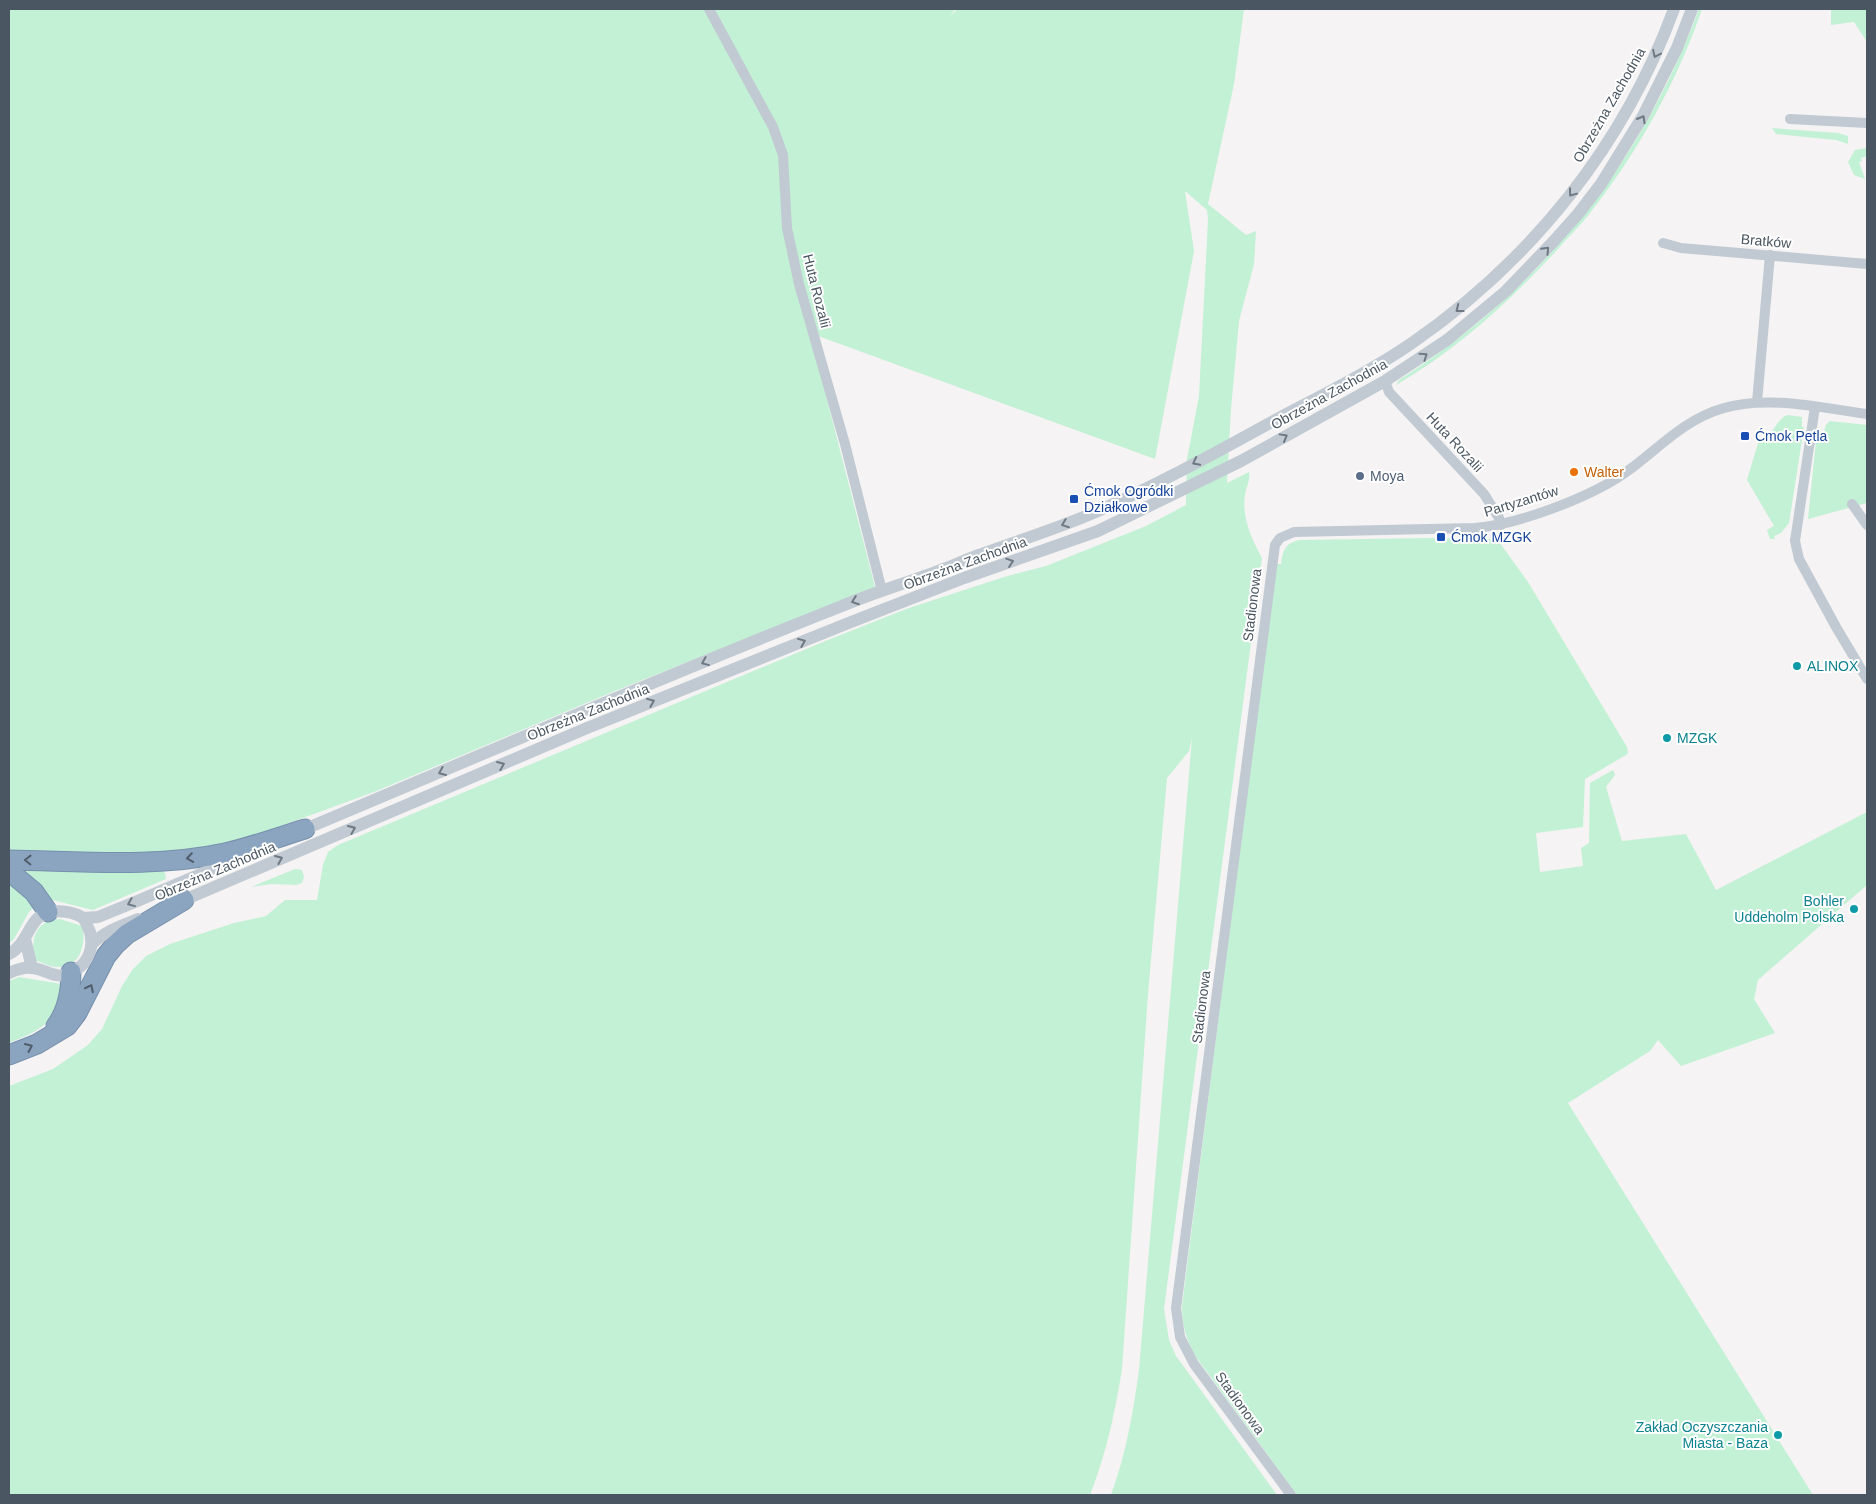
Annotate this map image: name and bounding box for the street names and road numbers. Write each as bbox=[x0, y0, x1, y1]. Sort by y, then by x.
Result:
street label: Obrzeżna Zachodnia bbox=[1570, 45, 1649, 165]
street label: Bratków bbox=[1740, 231, 1793, 251]
street label: Huta Rozalii bbox=[800, 252, 834, 330]
street label: Obrzeżna Zachodnia bbox=[1268, 355, 1390, 433]
street label: Huta Rozalii bbox=[1423, 409, 1487, 475]
street label: Partyzantów bbox=[1482, 482, 1561, 520]
street label: Obrzeżna Zachodnia bbox=[901, 533, 1029, 593]
street label: Stadionowa bbox=[1240, 568, 1264, 642]
street label: Obrzeżna Zachodnia bbox=[525, 680, 651, 744]
street label: Obrzeżna Zachodnia bbox=[152, 838, 278, 904]
street label: Stadionowa bbox=[1189, 970, 1213, 1044]
street label: Stadionowa bbox=[1212, 1369, 1268, 1437]

